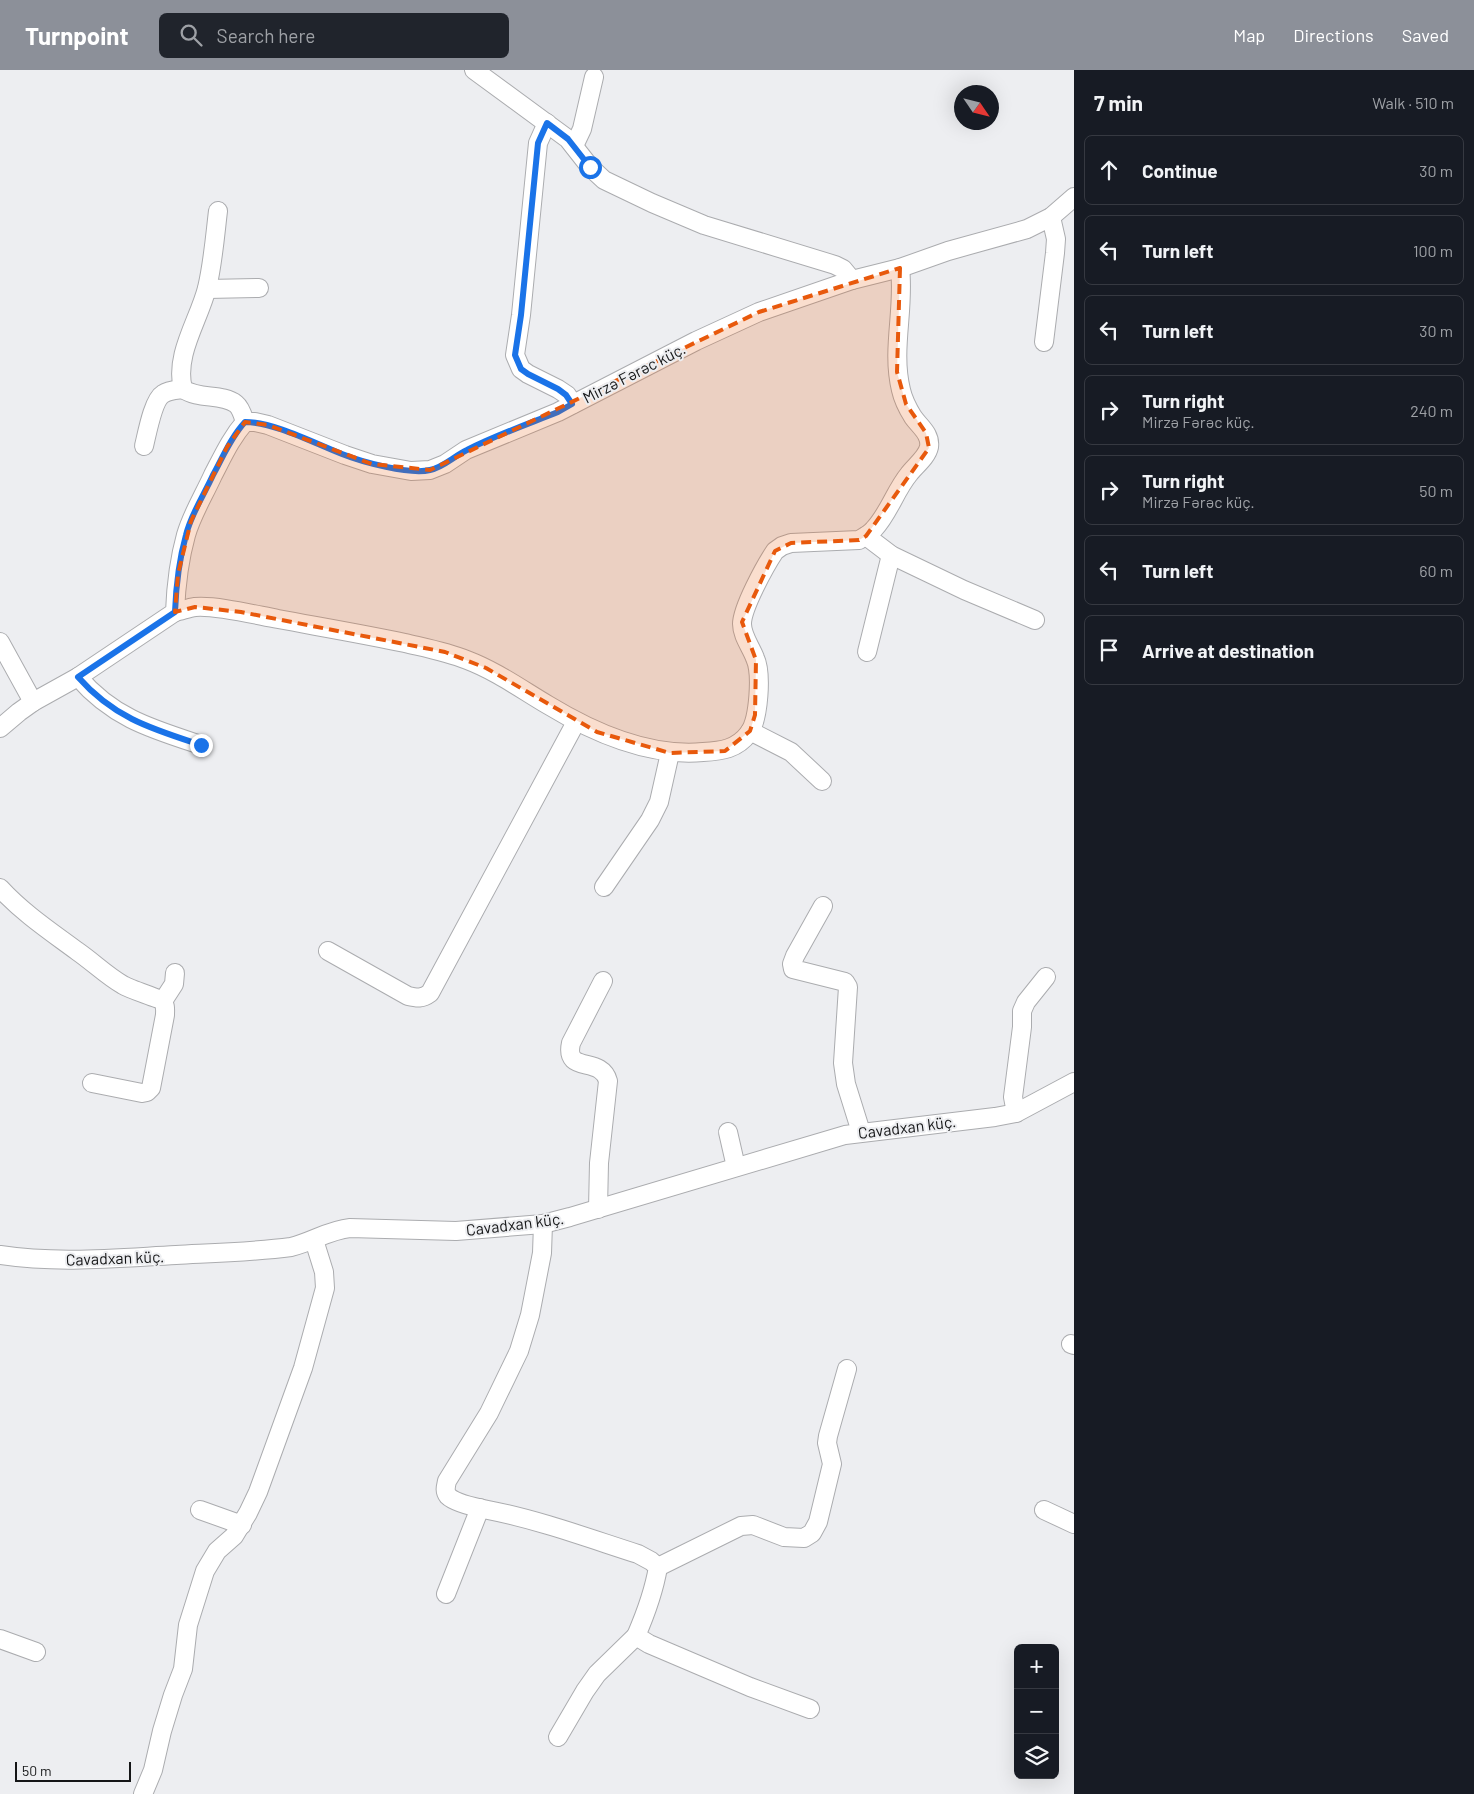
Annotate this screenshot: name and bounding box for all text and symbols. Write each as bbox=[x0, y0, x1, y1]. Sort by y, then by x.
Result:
search box bbox=[159, 13, 509, 58]
text: Turnpoint bbox=[25, 21, 129, 50]
icon: search bbox=[177, 21, 205, 49]
text: Search here bbox=[217, 24, 315, 47]
text: Map bbox=[1233, 24, 1265, 46]
text: Directions bbox=[1293, 24, 1374, 46]
text: Saved bbox=[1402, 24, 1449, 46]
north arrow bbox=[954, 85, 999, 130]
text: 7 min bbox=[1094, 90, 1143, 115]
text: Walk · 510 m bbox=[1372, 93, 1454, 112]
route start bbox=[579, 156, 602, 179]
icon: ahead bbox=[1095, 156, 1123, 184]
text: Continue bbox=[1142, 159, 1218, 182]
text: 30 m bbox=[1419, 161, 1453, 180]
icon: left bbox=[1095, 236, 1123, 264]
text: Turn left bbox=[1142, 239, 1213, 262]
text: 100 m bbox=[1413, 241, 1453, 260]
icon: left bbox=[1095, 316, 1123, 344]
text: Turn left bbox=[1142, 319, 1213, 342]
text: 30 m bbox=[1419, 321, 1453, 340]
street label: Mirzə Fərəc küç. bbox=[579, 339, 688, 407]
text: Turn right bbox=[1142, 389, 1224, 412]
icon: right bbox=[1095, 396, 1123, 424]
text: 240 m bbox=[1410, 401, 1453, 420]
text: Mirzə Fərəc küç. bbox=[1142, 412, 1255, 431]
text: Turn right bbox=[1142, 469, 1224, 492]
icon: right bbox=[1095, 476, 1123, 504]
text: 50 m bbox=[1419, 481, 1453, 500]
text: Mirzə Fərəc küç. bbox=[1142, 492, 1255, 511]
icon: left bbox=[1095, 556, 1123, 584]
text: Turn left bbox=[1142, 559, 1213, 582]
text: 60 m bbox=[1419, 561, 1453, 580]
icon: arrive bbox=[1095, 636, 1123, 664]
text: Arrive at destination bbox=[1142, 639, 1314, 662]
route end bbox=[190, 734, 213, 757]
street label: Cavadxan küç. bbox=[857, 1111, 957, 1142]
street label: Cavadxan küç. bbox=[465, 1208, 565, 1239]
street label: Cavadxan küç. bbox=[65, 1246, 165, 1269]
map controls bbox=[1014, 1644, 1059, 1779]
button: + bbox=[1014, 1644, 1059, 1689]
button: − bbox=[1014, 1689, 1059, 1734]
button: layers bbox=[1014, 1734, 1059, 1779]
scale bar bbox=[15, 1759, 131, 1782]
text: 50 m bbox=[22, 1762, 51, 1779]

